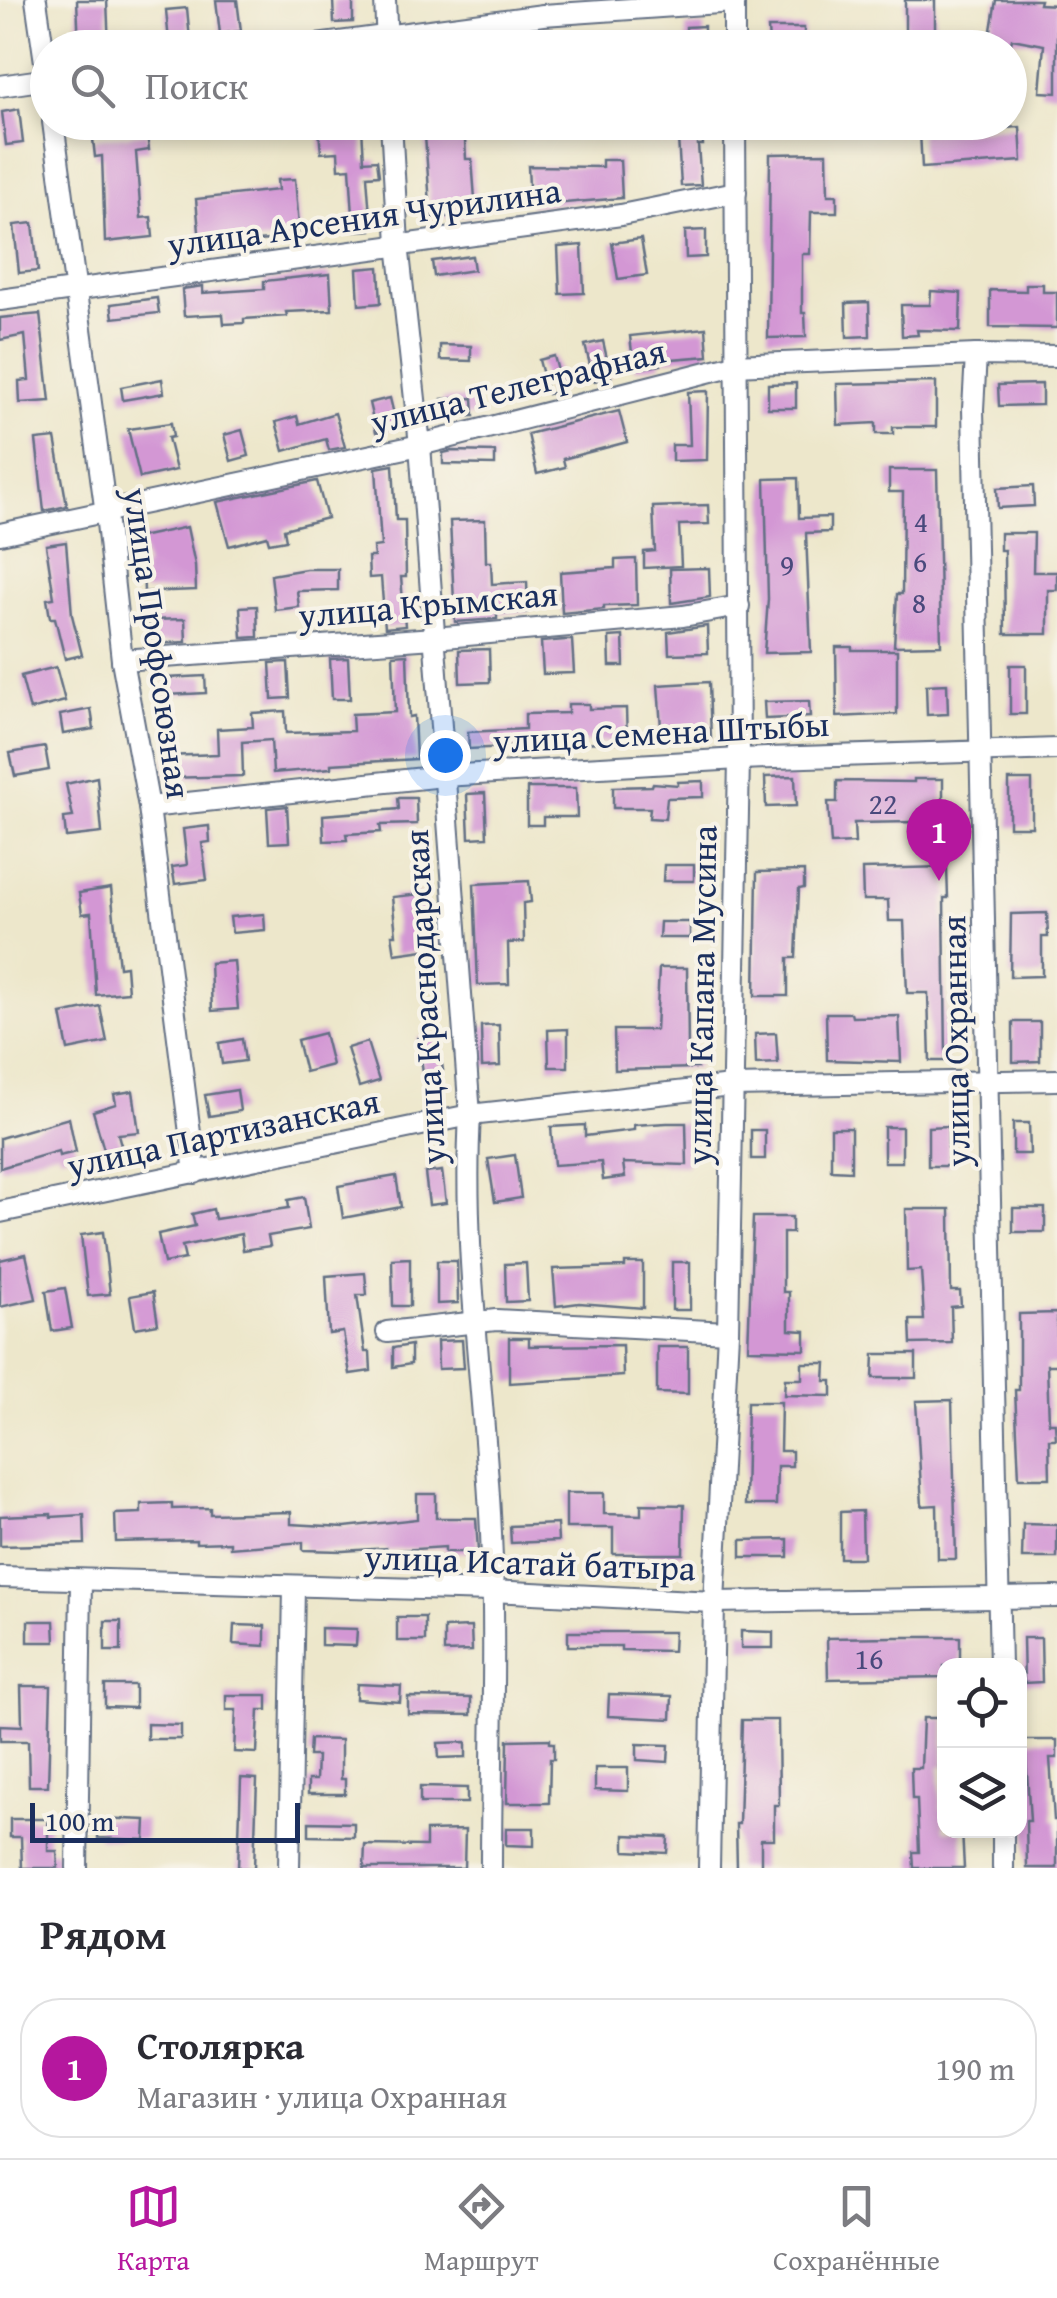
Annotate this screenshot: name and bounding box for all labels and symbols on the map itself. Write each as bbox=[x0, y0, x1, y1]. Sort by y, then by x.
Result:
street label: улица Арсения Чурилина bbox=[163, 164, 564, 270]
street label: улица Телеграфная bbox=[364, 325, 671, 448]
street label: улица Профсоюзная bbox=[111, 483, 205, 802]
house number: 4 bbox=[914, 499, 928, 543]
house number: 6 bbox=[913, 539, 927, 583]
house number: 9 bbox=[780, 542, 794, 586]
street label: улица Крымская bbox=[295, 567, 560, 641]
house number: 8 bbox=[912, 580, 926, 624]
street label: улица Семена Штыбы bbox=[490, 698, 831, 766]
your location bbox=[420, 730, 471, 781]
house number: 22 bbox=[869, 781, 897, 825]
pin: 1 bbox=[906, 798, 972, 881]
street label: улица Капана Мусина bbox=[673, 824, 729, 1166]
street label: улица Краснодарская bbox=[390, 828, 458, 1167]
street label: улица Охранная bbox=[927, 915, 983, 1168]
street label: улица Партизанская bbox=[61, 1075, 384, 1191]
street label: улица Исатай батыра bbox=[362, 1531, 697, 1593]
house number: 16 bbox=[855, 1636, 883, 1680]
scale bar bbox=[30, 1798, 300, 1842]

